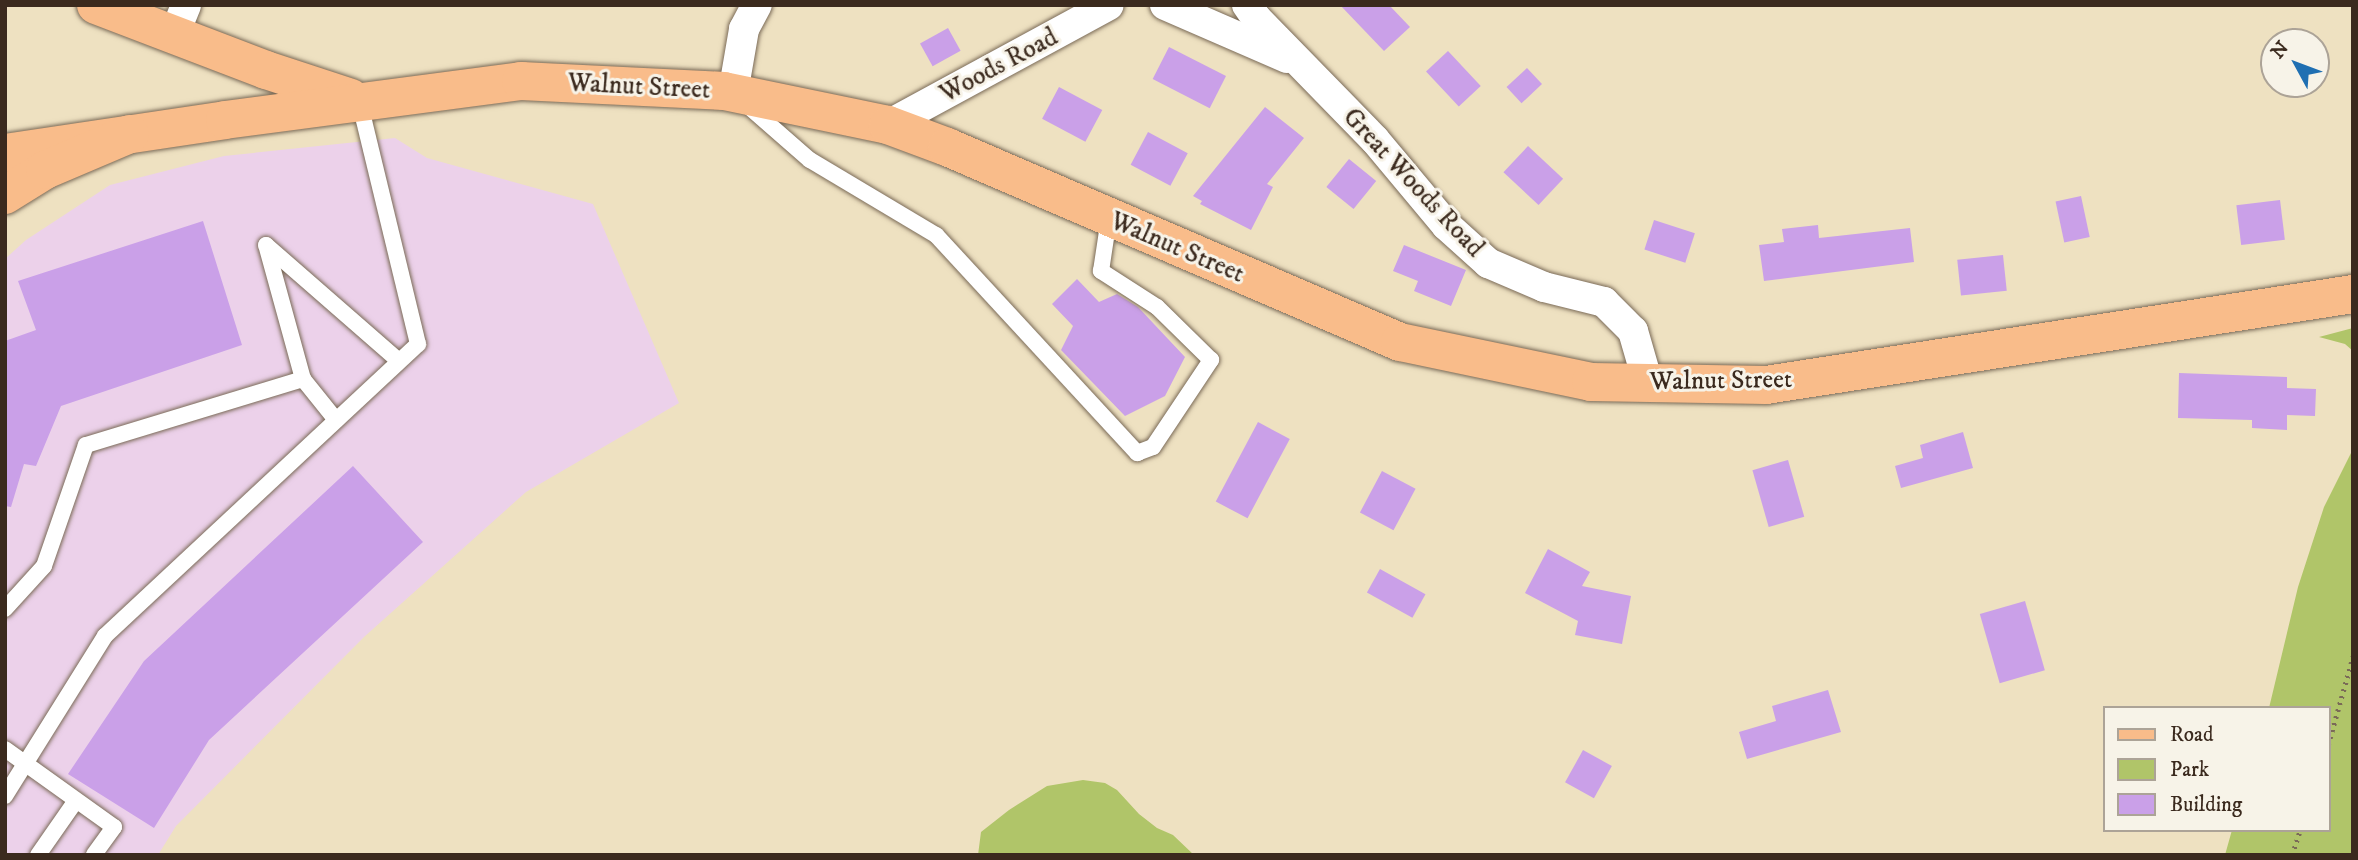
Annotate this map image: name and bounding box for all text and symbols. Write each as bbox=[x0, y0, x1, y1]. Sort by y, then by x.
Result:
street label: Woods Road bbox=[935, 22, 1063, 110]
north arrow bbox=[2260, 28, 2330, 98]
text: N bbox=[2266, 37, 2294, 64]
street label: Walnut Street bbox=[567, 68, 711, 106]
street label: Great Woods Road bbox=[1336, 102, 1490, 264]
street label: Walnut Street bbox=[1105, 206, 1249, 290]
street label: Walnut Street bbox=[1649, 364, 1793, 398]
legend bbox=[2102, 706, 2330, 832]
text: Road bbox=[2170, 722, 2214, 748]
text: Park bbox=[2170, 757, 2209, 783]
text: Building bbox=[2170, 792, 2242, 818]

